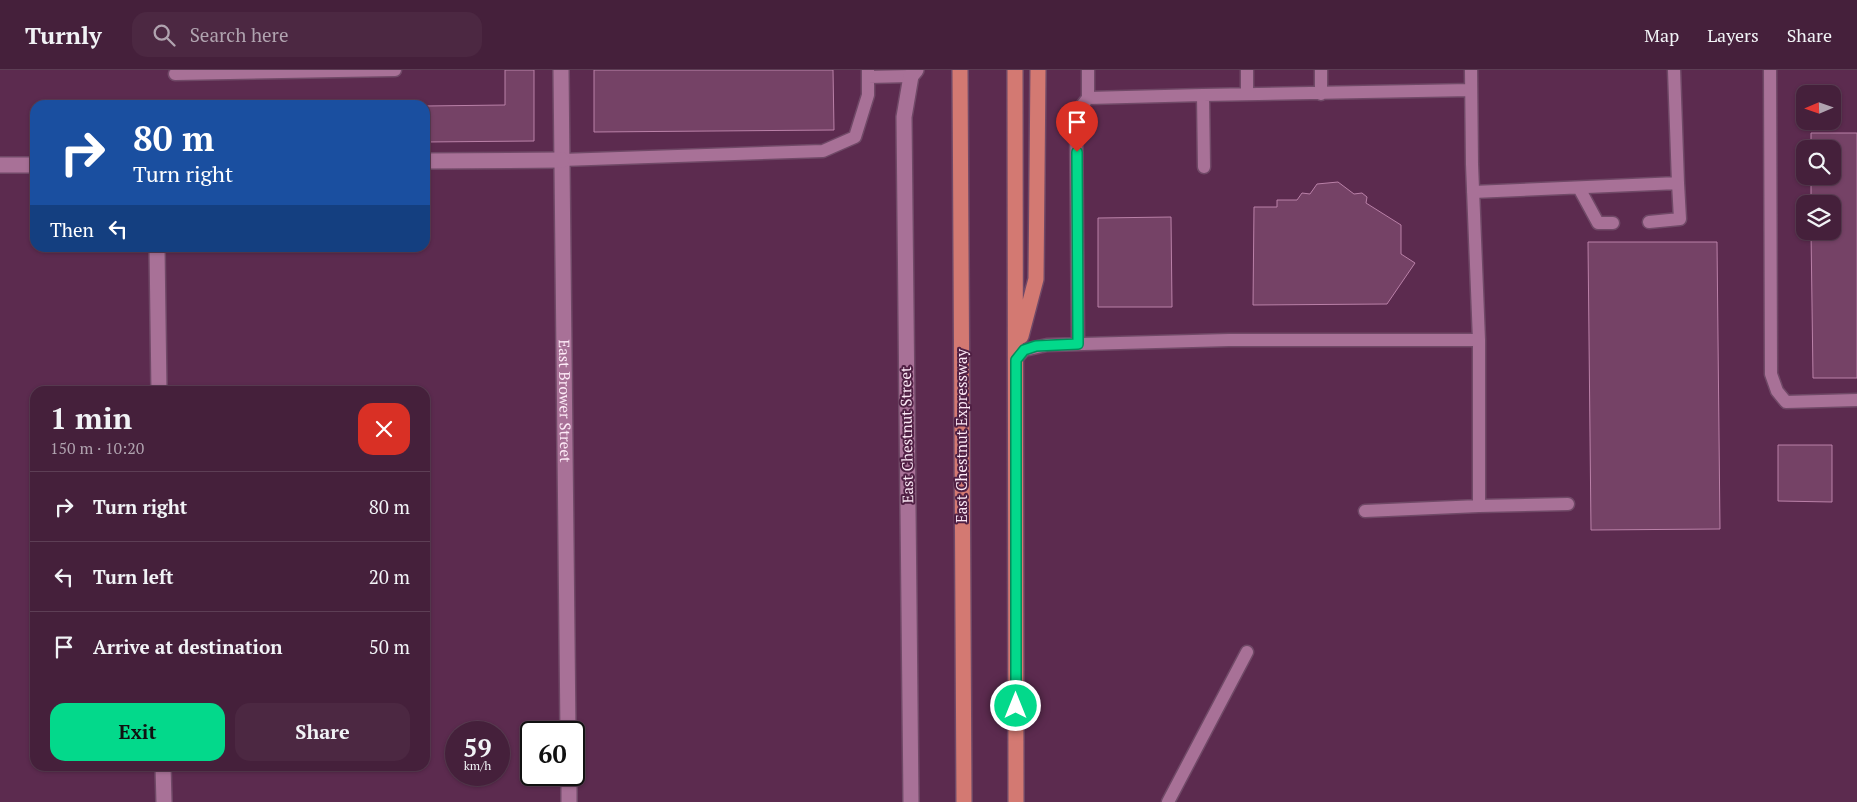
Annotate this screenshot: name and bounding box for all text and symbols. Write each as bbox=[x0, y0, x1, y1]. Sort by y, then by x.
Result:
search box bbox=[132, 12, 482, 57]
text: Turnly bbox=[25, 19, 102, 51]
icon: search bbox=[150, 21, 178, 49]
text: Search here bbox=[190, 22, 288, 47]
text: Map bbox=[1644, 23, 1679, 47]
text: Layers bbox=[1707, 23, 1759, 47]
text: Share bbox=[1787, 23, 1832, 47]
north arrow bbox=[1796, 85, 1841, 130]
map controls bbox=[1796, 85, 1841, 240]
pin bbox=[1056, 101, 1098, 152]
icon: arrive bbox=[1063, 108, 1091, 136]
text: 80 m bbox=[133, 115, 214, 161]
icon: right bbox=[50, 120, 115, 185]
button: search bbox=[1796, 140, 1841, 185]
text: Turn right bbox=[133, 159, 233, 188]
button: layers bbox=[1796, 195, 1841, 240]
icon: left bbox=[104, 215, 132, 243]
text: Then bbox=[50, 217, 94, 242]
street label: East Brower Street bbox=[555, 339, 576, 463]
street label: East Chestnut Expressway bbox=[951, 348, 971, 523]
street label: East Chestnut Street bbox=[895, 366, 917, 504]
text: 1 min bbox=[50, 398, 132, 438]
button: close bbox=[358, 403, 410, 455]
text: 150 m · 10:20 bbox=[50, 437, 144, 459]
icon: right bbox=[50, 493, 78, 521]
text: Turn right bbox=[93, 494, 187, 519]
text: 80 m bbox=[369, 494, 410, 519]
icon: left bbox=[50, 563, 78, 591]
text: Turn left bbox=[93, 564, 174, 589]
text: 20 m bbox=[369, 564, 410, 589]
icon: arrive bbox=[50, 633, 78, 661]
text: Arrive at destination bbox=[93, 634, 282, 659]
text: 50 m bbox=[369, 634, 410, 659]
position arrow bbox=[989, 679, 1041, 731]
button: Exit bbox=[50, 703, 225, 761]
button: Share bbox=[235, 703, 410, 761]
speed limit sign: 60 bbox=[520, 721, 585, 786]
text: 59 bbox=[463, 731, 492, 764]
text: km/h bbox=[464, 758, 491, 773]

